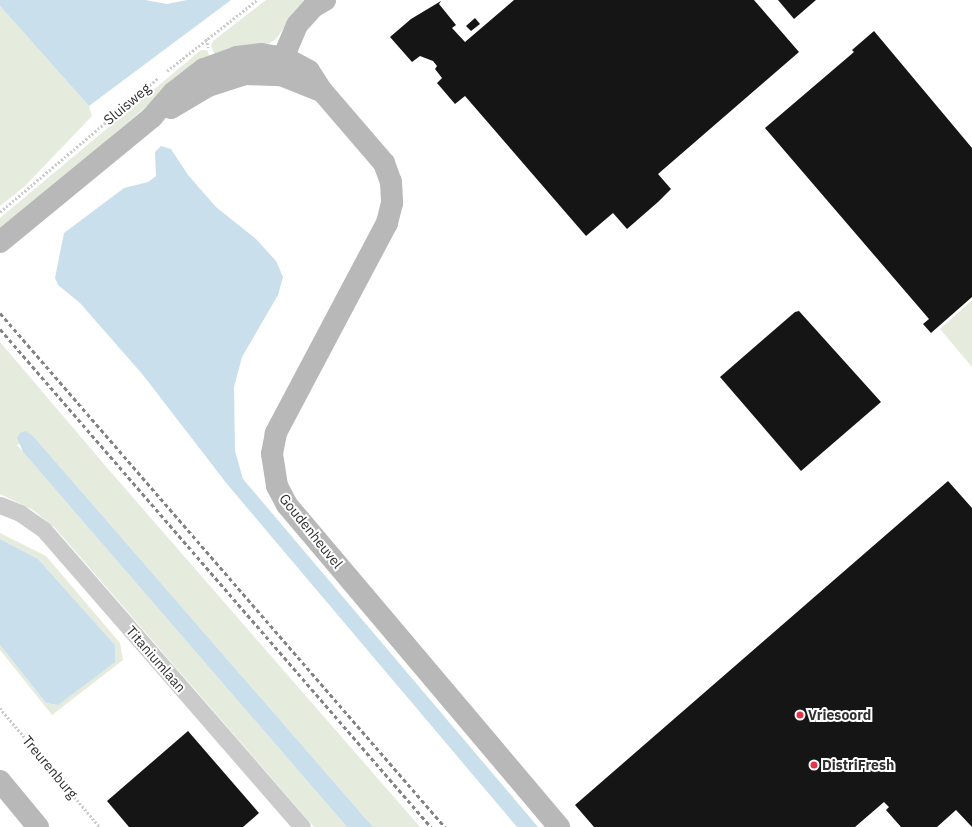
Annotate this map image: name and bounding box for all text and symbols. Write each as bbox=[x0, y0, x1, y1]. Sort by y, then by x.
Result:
street label: Sluisweg bbox=[100, 80, 154, 128]
street label: Goudenheuvel bbox=[276, 490, 346, 572]
street label: Titaniumlaan bbox=[123, 622, 189, 696]
place label: Vriesoord bbox=[808, 707, 871, 723]
marker: Vriesoord bbox=[795, 710, 805, 720]
street label: Treurenburg bbox=[19, 732, 81, 802]
place label: DistriFresh bbox=[822, 757, 894, 773]
marker: DistriFresh bbox=[809, 760, 819, 770]

